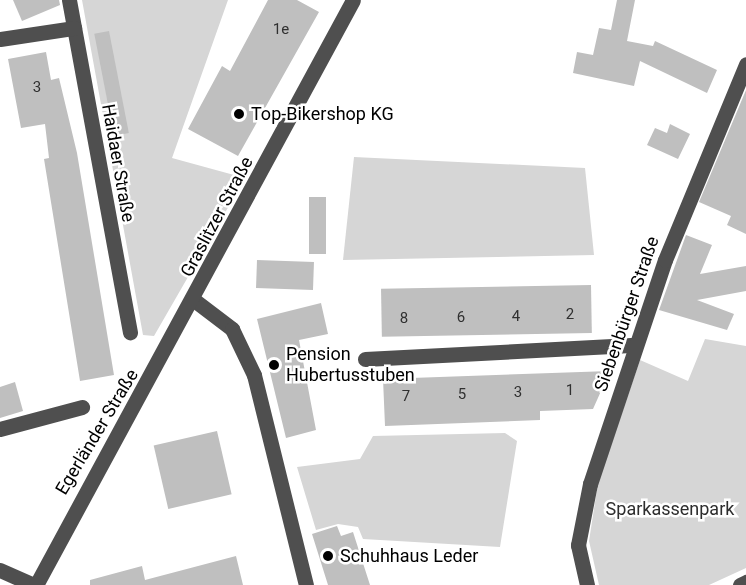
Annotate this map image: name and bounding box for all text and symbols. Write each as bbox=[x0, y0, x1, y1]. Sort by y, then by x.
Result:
house number: 1e bbox=[273, 21, 289, 39]
house number: 3 bbox=[33, 79, 41, 97]
street label: Haidaer Straße bbox=[97, 102, 139, 224]
place label: Top-Bikershop KG bbox=[251, 103, 394, 125]
marker: Top-Bikershop KG bbox=[232, 107, 246, 121]
street label: Graslitzer Straße bbox=[176, 153, 258, 281]
street label: Siebenbürger Straße bbox=[590, 234, 664, 394]
house number: 2 bbox=[566, 306, 574, 324]
house number: 4 bbox=[512, 308, 520, 326]
house number: 6 bbox=[457, 309, 465, 327]
house number: 8 bbox=[400, 310, 408, 328]
place label: Pension Hubertusstuben bbox=[286, 344, 415, 386]
marker: Pension Hubertusstuben bbox=[267, 358, 281, 372]
street label: Egerländer Straße bbox=[51, 365, 143, 499]
house number: 1 bbox=[566, 382, 574, 400]
house number: 3 bbox=[514, 384, 522, 402]
house number: 5 bbox=[458, 386, 466, 404]
house number: 7 bbox=[402, 388, 410, 406]
park label: Sparkassenpark bbox=[606, 498, 734, 520]
place label: Schuhhaus Leder bbox=[340, 545, 478, 567]
marker: Schuhhaus Leder bbox=[321, 549, 335, 563]

